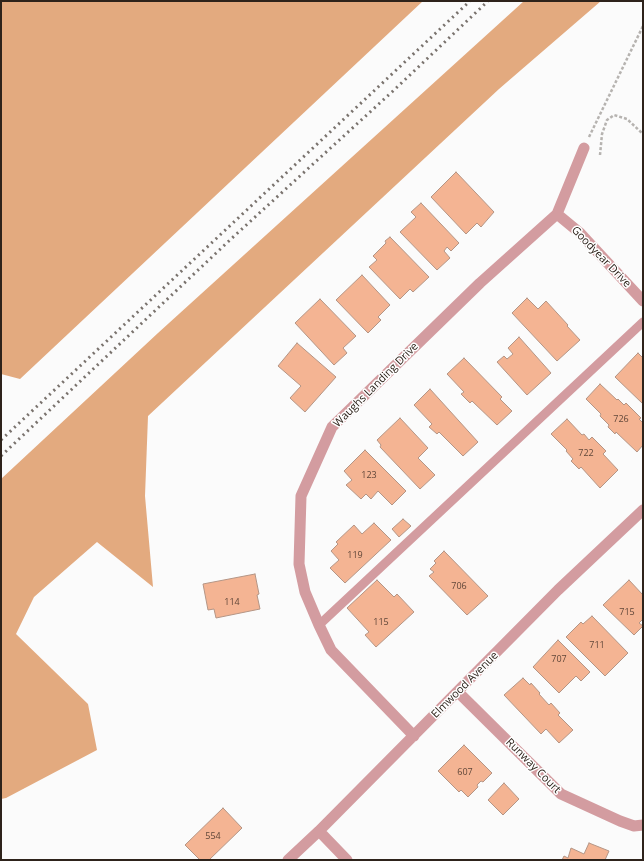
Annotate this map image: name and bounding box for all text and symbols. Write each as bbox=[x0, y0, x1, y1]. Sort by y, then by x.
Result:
street label: Goodyear Drive bbox=[568, 224, 634, 290]
street label: Waughs Landing Drive bbox=[331, 340, 421, 430]
house number: 726 bbox=[613, 414, 629, 424]
house number: 722 bbox=[578, 448, 594, 458]
house number: 123 bbox=[361, 470, 377, 480]
house number: 119 bbox=[347, 550, 363, 560]
house number: 706 bbox=[451, 581, 467, 591]
house number: 114 bbox=[224, 597, 240, 607]
house number: 715 bbox=[619, 607, 635, 617]
house number: 115 bbox=[373, 617, 389, 627]
house number: 711 bbox=[589, 640, 605, 650]
street label: Elmwood Avenue bbox=[429, 649, 501, 721]
house number: 707 bbox=[551, 654, 567, 664]
street label: Runway Court bbox=[503, 736, 563, 796]
house number: 607 bbox=[457, 767, 473, 777]
house number: 554 bbox=[205, 831, 221, 841]

